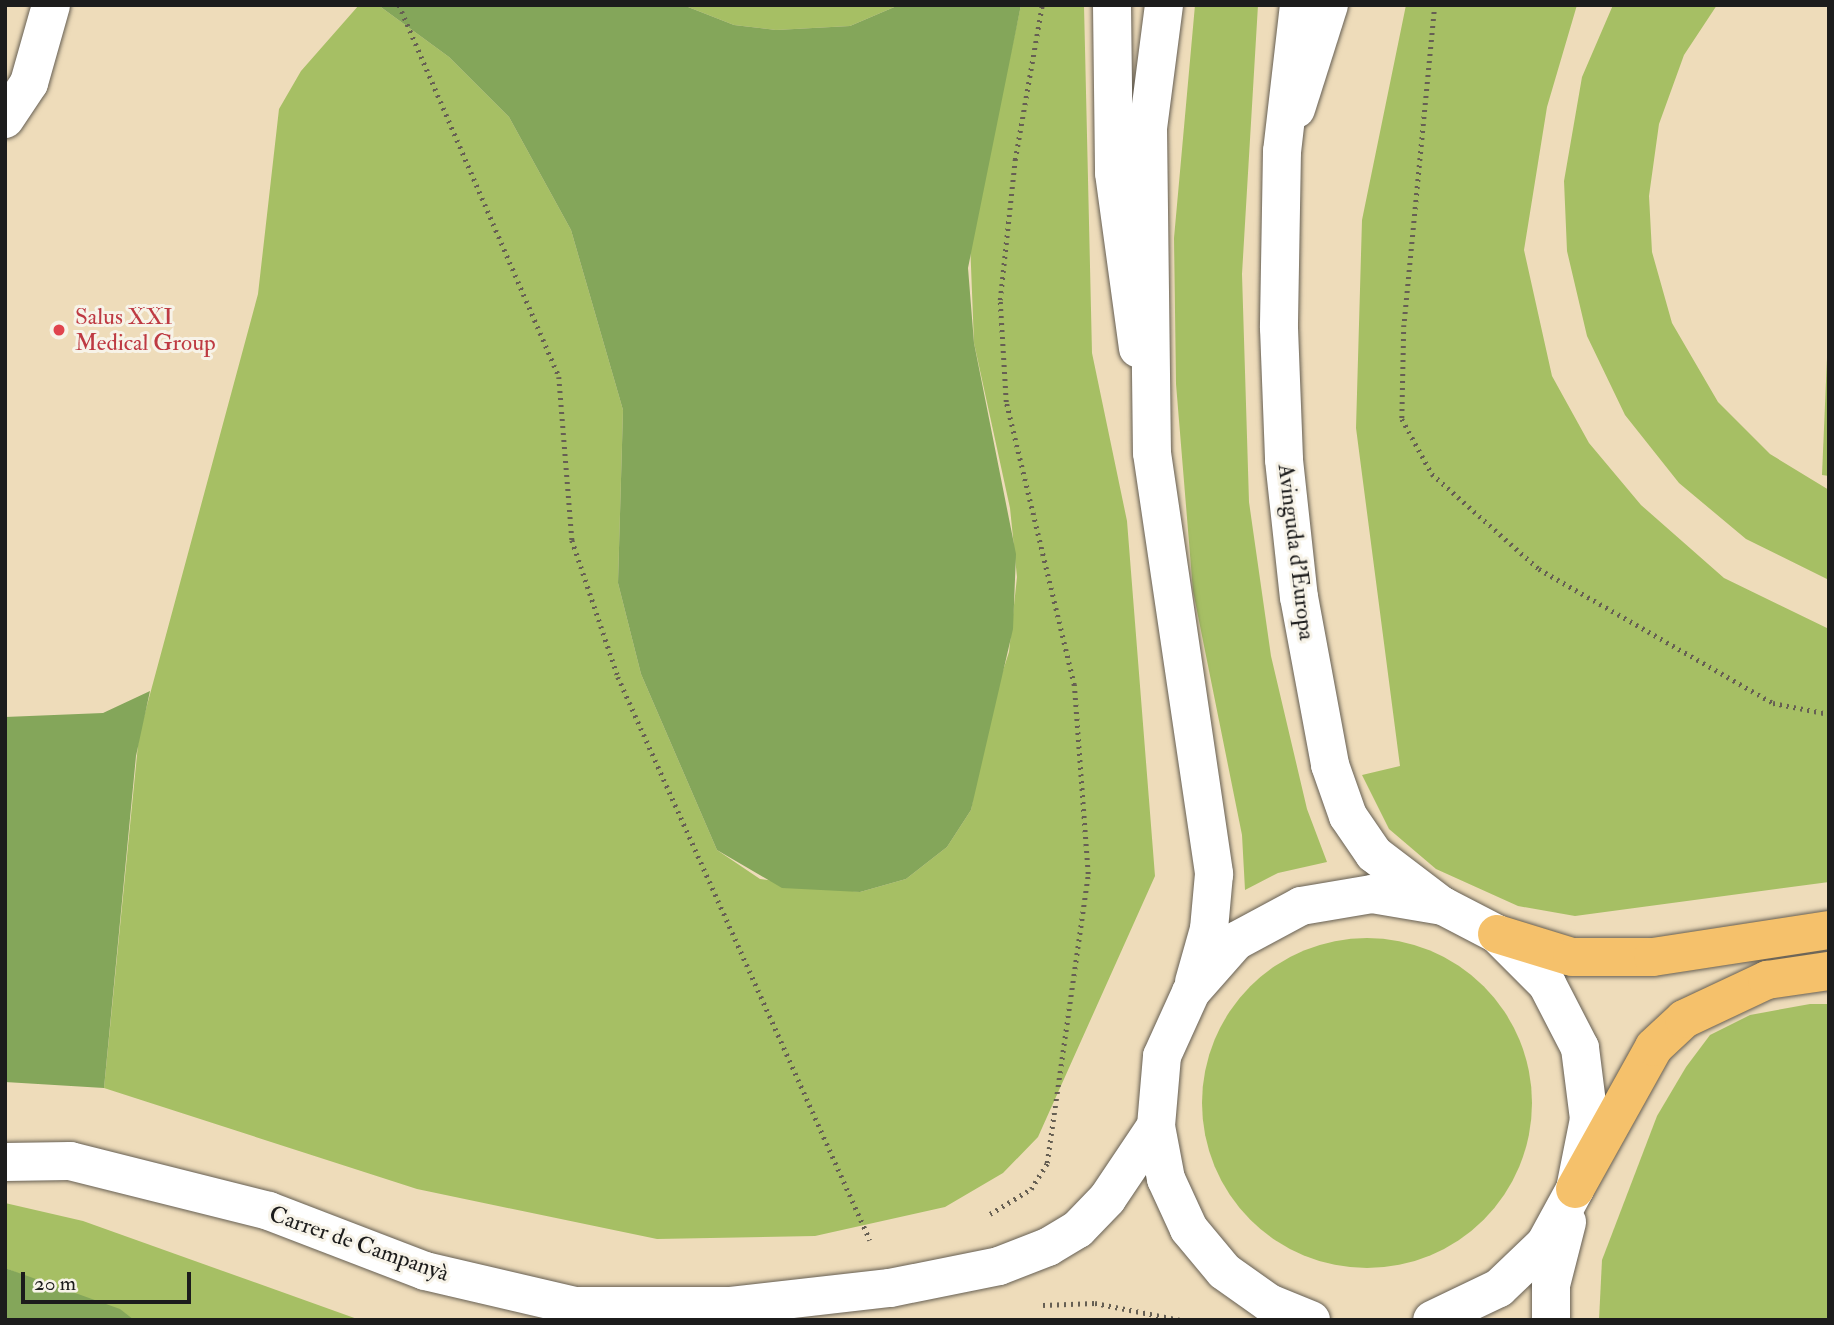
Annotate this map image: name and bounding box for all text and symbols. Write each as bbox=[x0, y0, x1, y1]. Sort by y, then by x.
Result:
place label: Salus XXI Medical Group bbox=[75, 303, 216, 357]
marker: Salus XXI Medical Group bbox=[49, 320, 69, 340]
street label: Avinguda d'Europa bbox=[1272, 462, 1320, 642]
street label: Carrer de Campanyà bbox=[266, 1200, 452, 1288]
scale bar bbox=[24, 1258, 194, 1302]
text: 20 m bbox=[34, 1270, 76, 1297]

